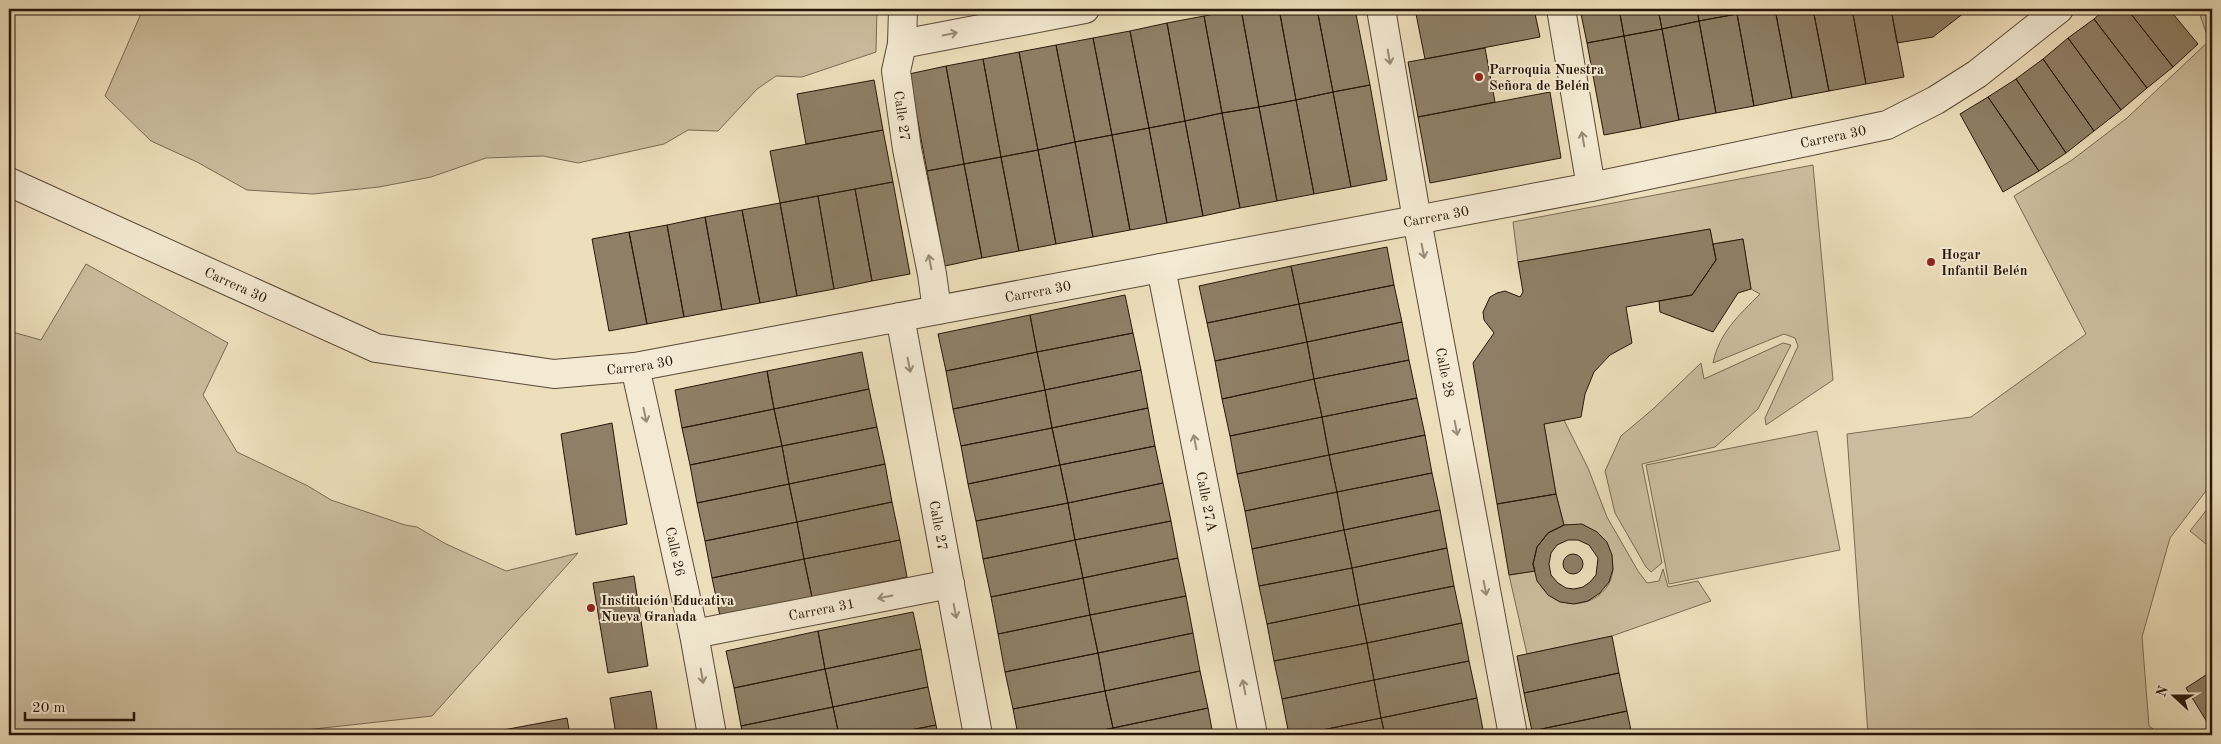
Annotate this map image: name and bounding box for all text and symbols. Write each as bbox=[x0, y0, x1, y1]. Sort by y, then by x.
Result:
one-way arrow bbox=[941, 29, 957, 39]
one-way arrow bbox=[1384, 48, 1394, 64]
place label: Parroquia Nuestra Señora de Belén bbox=[1489, 63, 1604, 93]
marker: Parroquia Nuestra Señora de Belén bbox=[1473, 71, 1485, 83]
street label: Calle 27 bbox=[891, 90, 912, 142]
street label: Carrera 30 bbox=[1799, 124, 1867, 151]
one-way arrow bbox=[1577, 131, 1587, 147]
street label: Carrera 30 bbox=[1402, 204, 1470, 230]
one-way arrow bbox=[1418, 243, 1428, 259]
place label: Hogar Infantil Belén bbox=[1941, 248, 2028, 278]
one-way arrow bbox=[924, 254, 934, 270]
marker: Hogar Infantil Belén bbox=[1925, 256, 1937, 268]
street label: Carrera 30 bbox=[202, 265, 269, 306]
street label: Carrera 30 bbox=[1004, 279, 1072, 305]
street label: Calle 28 bbox=[1433, 346, 1456, 399]
street label: Carrera 30 bbox=[606, 354, 674, 377]
one-way arrow bbox=[904, 357, 914, 373]
one-way arrow bbox=[641, 406, 650, 422]
one-way arrow bbox=[1451, 420, 1461, 436]
one-way arrow bbox=[1190, 435, 1200, 451]
street label: Calle 27A bbox=[1193, 470, 1219, 533]
street label: Calle 27 bbox=[926, 499, 949, 552]
street label: Calle 26 bbox=[663, 526, 687, 578]
one-way arrow bbox=[1481, 580, 1491, 596]
one-way arrow bbox=[877, 592, 893, 602]
place label: Institución Educativa Nueva Granada bbox=[601, 594, 734, 624]
street label: Carrera 31 bbox=[788, 597, 856, 623]
marker: Institución Educativa Nueva Granada bbox=[585, 602, 597, 614]
one-way arrow bbox=[950, 602, 960, 618]
one-way arrow bbox=[697, 668, 707, 684]
north arrow bbox=[2148, 672, 2198, 722]
one-way arrow bbox=[1238, 680, 1248, 696]
text: N bbox=[2154, 684, 2171, 699]
scale bar bbox=[25, 689, 134, 721]
text: 20 m bbox=[32, 701, 66, 716]

